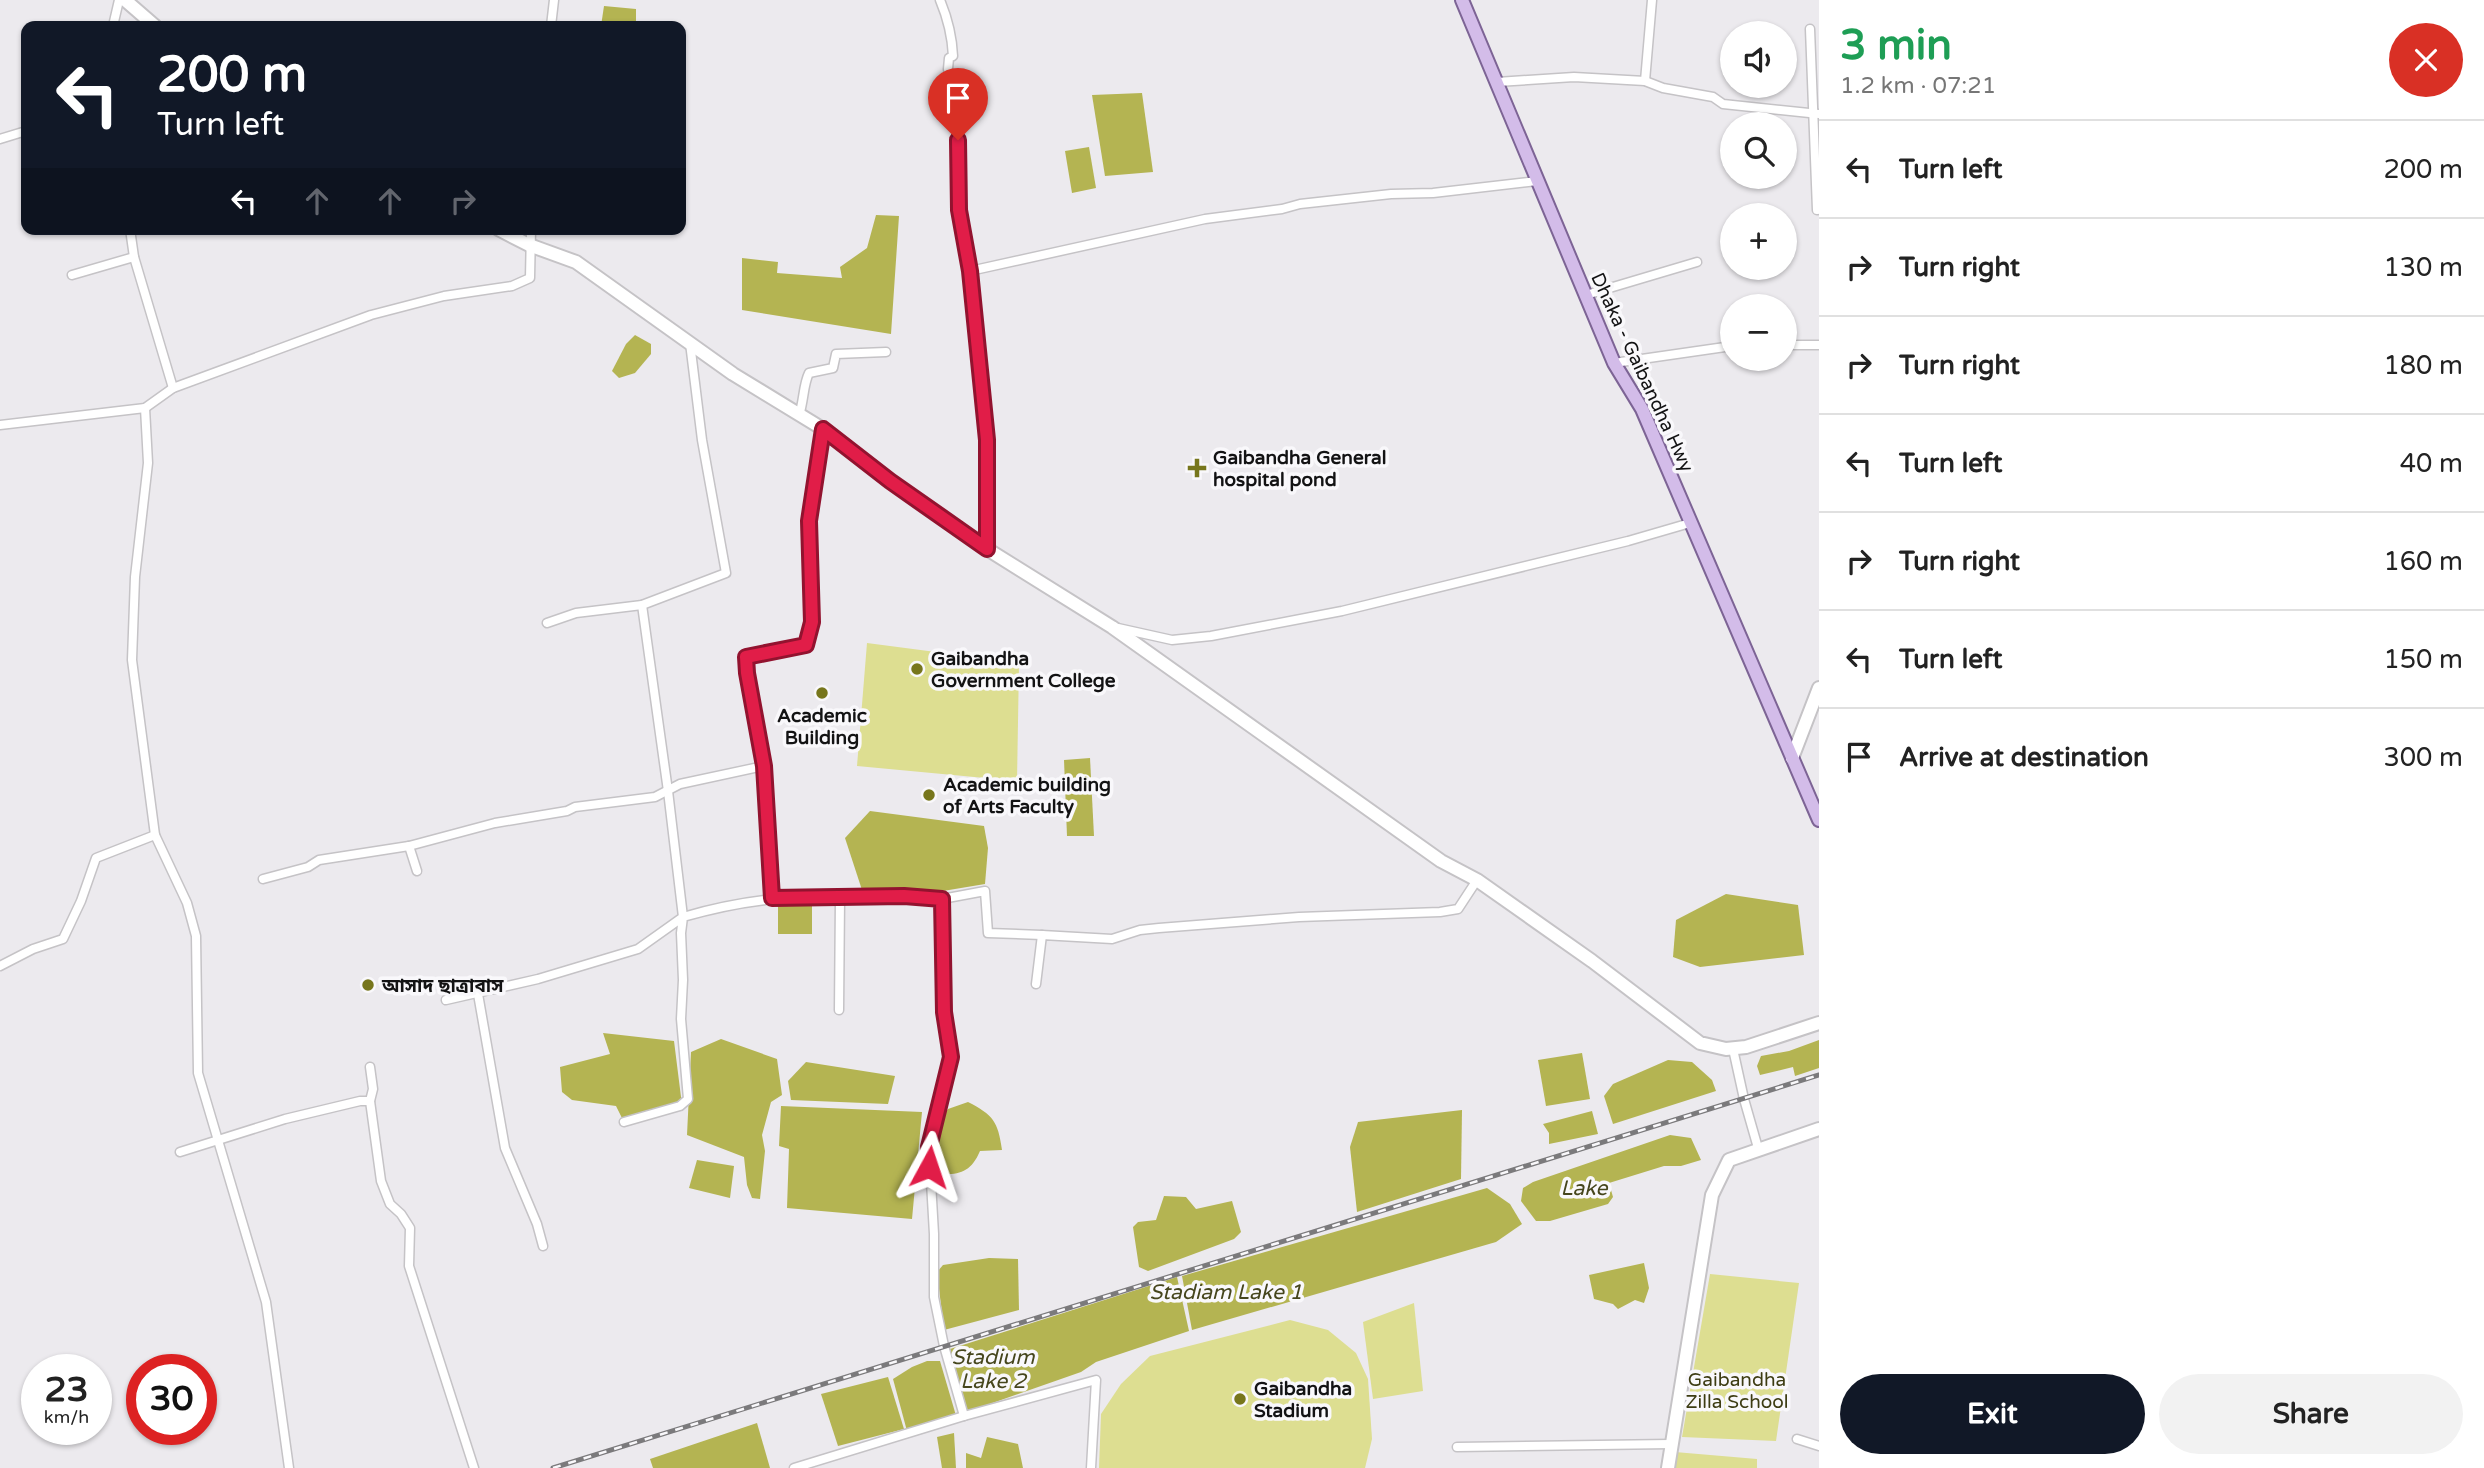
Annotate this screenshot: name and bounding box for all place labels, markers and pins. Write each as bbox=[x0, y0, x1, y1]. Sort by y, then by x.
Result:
pin bbox=[928, 68, 988, 140]
place label: Gaibandha General hospital pond bbox=[1213, 447, 1386, 492]
marker: Gaibandha General hospital pond bbox=[1187, 458, 1207, 478]
place label: Gaibandha Government College bbox=[931, 648, 1116, 693]
marker: Gaibandha Government College bbox=[909, 661, 925, 677]
marker: Academic Building bbox=[814, 685, 830, 701]
place label: Academic Building bbox=[777, 705, 867, 750]
place label: Academic building of Arts Faculty bbox=[943, 774, 1111, 819]
marker: Academic building of Arts Faculty bbox=[921, 787, 937, 803]
place label: আসাদ ছাত্রাবাস bbox=[381, 975, 504, 997]
marker: আসাদ ছাত্রাবাস bbox=[360, 977, 376, 993]
place label: Gaibandha Stadium bbox=[1254, 1378, 1352, 1422]
marker: Gaibandha Stadium bbox=[1232, 1391, 1248, 1407]

